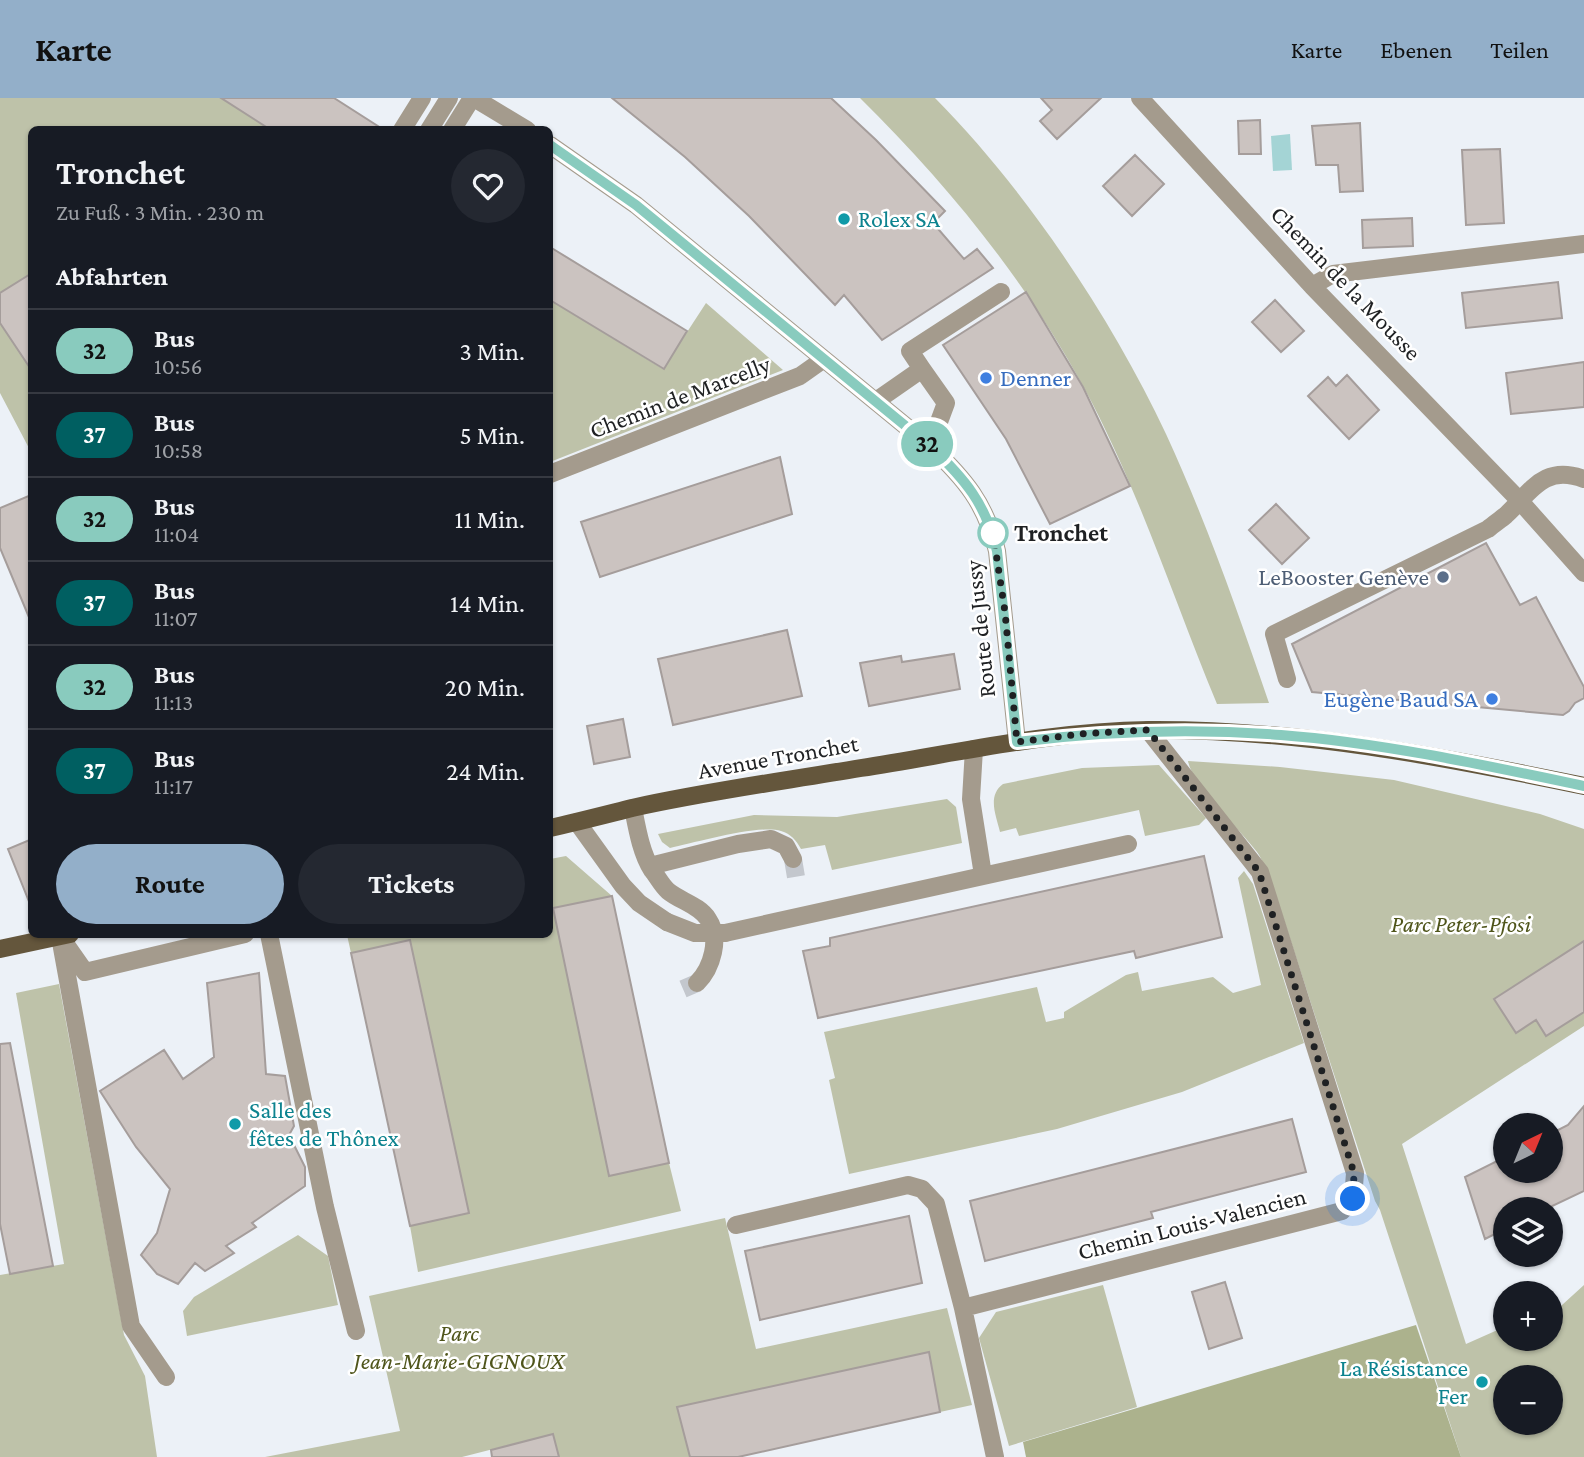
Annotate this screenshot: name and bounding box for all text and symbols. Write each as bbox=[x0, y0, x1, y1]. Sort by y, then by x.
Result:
text: Karte bbox=[35, 31, 112, 68]
text: Karte bbox=[1291, 36, 1342, 63]
text: Ebenen bbox=[1380, 36, 1452, 63]
text: Teilen bbox=[1490, 36, 1549, 63]
button: heart bbox=[451, 149, 525, 223]
text: Tronchet bbox=[56, 154, 185, 191]
text: Zu Fuß · 3 Min. · 230 m bbox=[56, 199, 264, 225]
street label: Chemin de la Mousse bbox=[1266, 200, 1427, 365]
place label: Rolex SA bbox=[858, 205, 940, 232]
marker: Rolex SA bbox=[836, 211, 852, 227]
text: Abfahrten bbox=[56, 262, 168, 291]
text: Bus bbox=[154, 324, 195, 353]
text: 32 bbox=[83, 337, 106, 364]
text: 3 Min. bbox=[459, 337, 525, 366]
street label: Chemin de Marcelly bbox=[586, 349, 775, 443]
text: 10:56 bbox=[154, 353, 202, 379]
place label: Denner bbox=[1000, 364, 1072, 391]
marker: Denner bbox=[978, 370, 994, 386]
text: Bus bbox=[154, 408, 195, 437]
text: 37 bbox=[83, 421, 106, 448]
text: 5 Min. bbox=[460, 421, 525, 450]
line badge: 32 bbox=[895, 421, 958, 467]
text: 32 bbox=[915, 430, 939, 457]
text: 10:58 bbox=[154, 437, 203, 463]
text: Bus bbox=[154, 492, 195, 521]
text: 32 bbox=[83, 505, 106, 532]
text: 11 Min. bbox=[455, 505, 525, 534]
marker: Tronchet bbox=[978, 518, 1008, 548]
place label: Tronchet bbox=[1014, 519, 1108, 546]
text: 11:04 bbox=[154, 521, 199, 547]
street label: Route de Jussy bbox=[959, 558, 1000, 699]
place label: LeBooster Genève bbox=[1258, 563, 1429, 590]
marker: LeBooster Genève bbox=[1435, 569, 1451, 585]
text: Bus bbox=[154, 576, 195, 605]
text: 37 bbox=[83, 589, 106, 616]
text: 14 Min. bbox=[450, 589, 525, 618]
text: 11:07 bbox=[154, 605, 198, 631]
text: Bus bbox=[154, 660, 195, 689]
text: 32 bbox=[83, 673, 106, 700]
text: 20 Min. bbox=[445, 673, 525, 702]
place label: Eugène Baud SA bbox=[1323, 685, 1478, 712]
text: 11:13 bbox=[154, 689, 193, 715]
marker: Eugène Baud SA bbox=[1484, 691, 1500, 707]
street label: Avenue Tronchet bbox=[696, 729, 861, 784]
text: Bus bbox=[154, 744, 195, 773]
text: 37 bbox=[83, 757, 106, 784]
text: 24 Min. bbox=[446, 757, 525, 786]
text: 11:17 bbox=[154, 773, 193, 799]
button: Route bbox=[56, 844, 284, 924]
button: Tickets bbox=[298, 844, 525, 924]
park label: Parc Peter-Pfosi bbox=[1391, 910, 1531, 937]
place label: Salle des fêtes de Thônex bbox=[249, 1096, 399, 1151]
north arrow bbox=[1493, 1113, 1563, 1183]
map controls bbox=[1493, 1113, 1563, 1435]
marker: Salle des fêtes de Thônex bbox=[227, 1116, 243, 1132]
your location bbox=[1335, 1181, 1370, 1216]
street label: Chemin Louis-Valencien bbox=[1075, 1182, 1309, 1265]
button: layers bbox=[1493, 1197, 1563, 1267]
button: + bbox=[1493, 1281, 1563, 1351]
park label: Parc Jean-Marie-GIGNOUX bbox=[350, 1319, 566, 1374]
place label: La Résistance Fer bbox=[1340, 1354, 1468, 1409]
button: − bbox=[1493, 1365, 1563, 1435]
marker: La Résistance Fer bbox=[1474, 1374, 1490, 1390]

